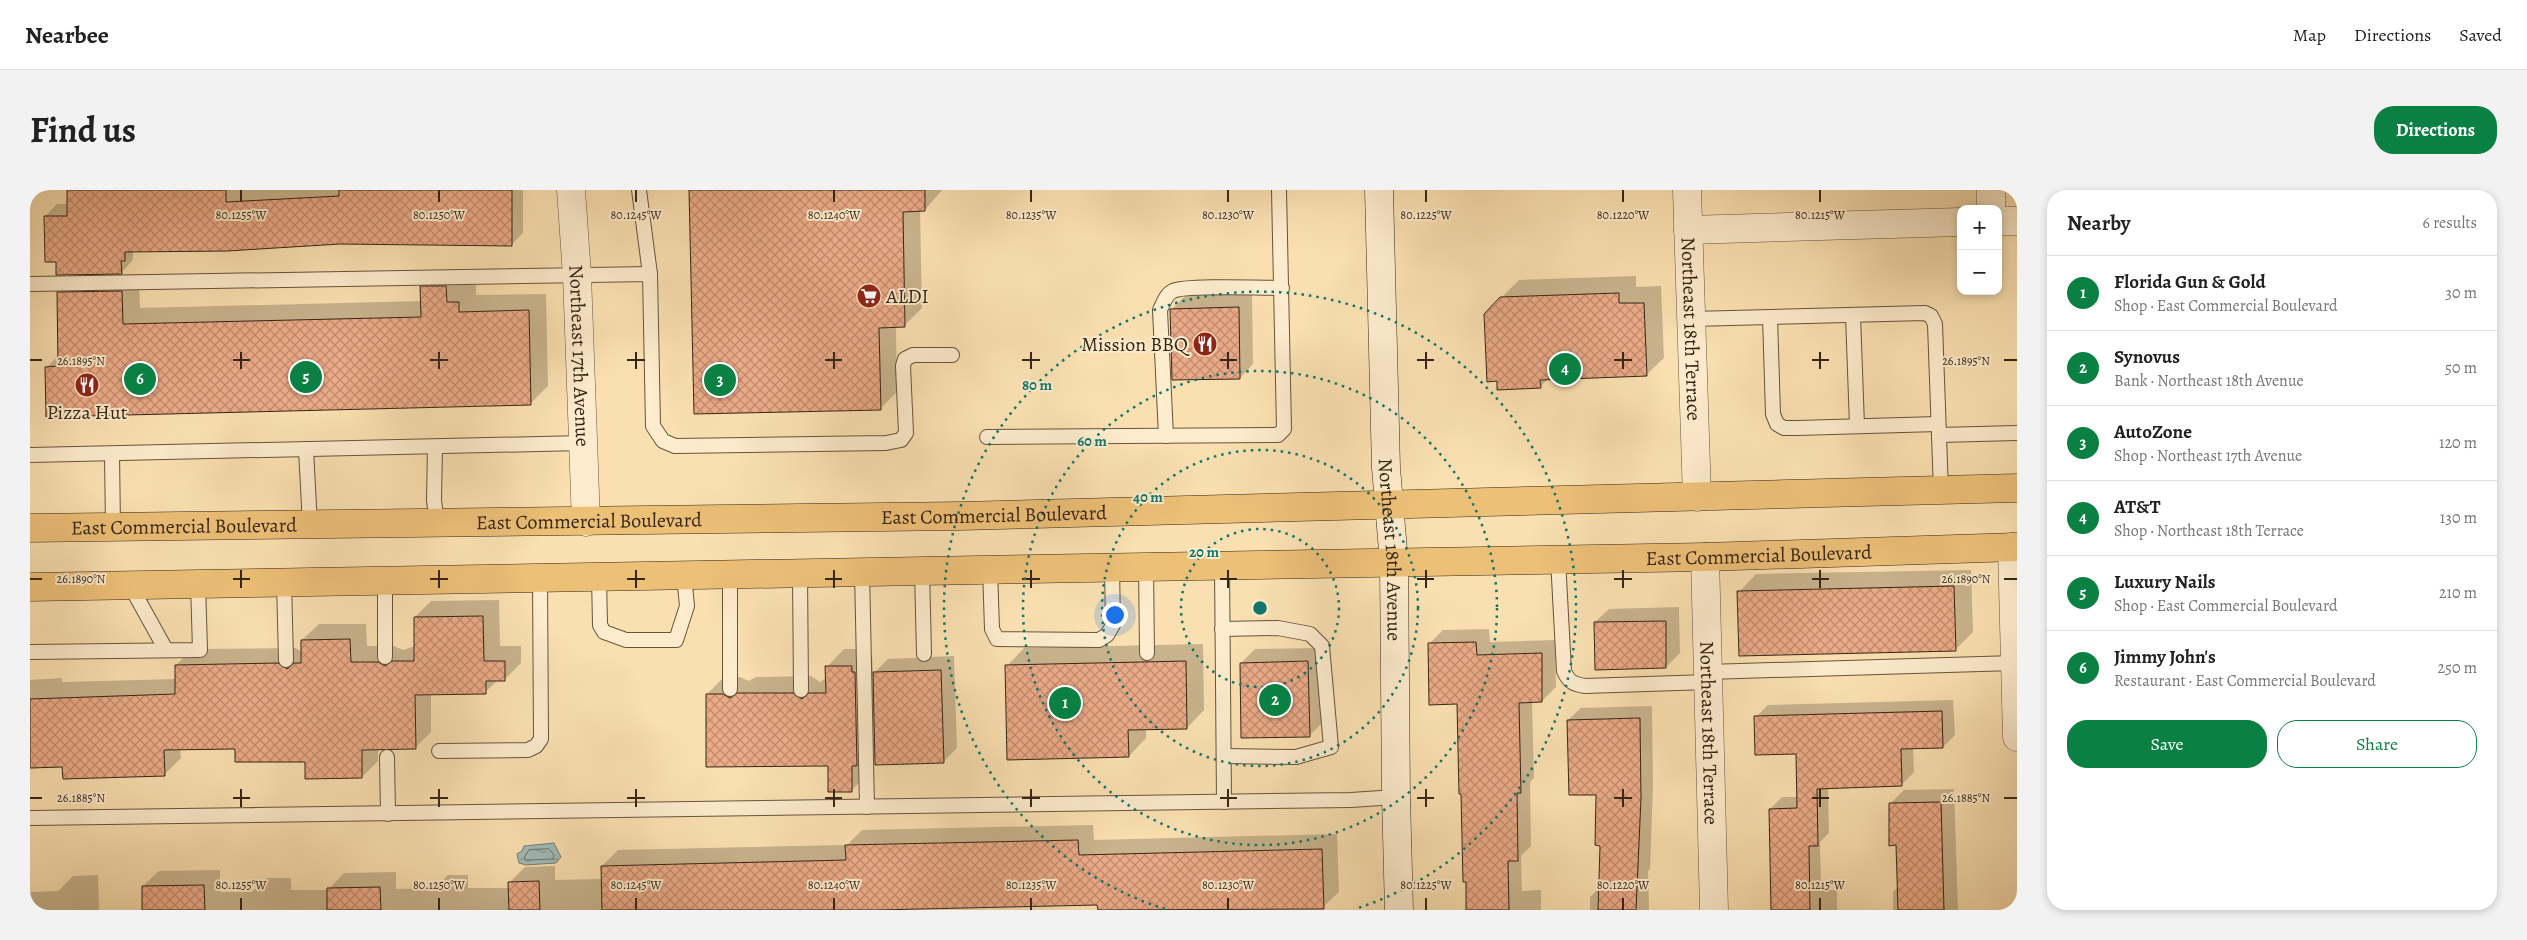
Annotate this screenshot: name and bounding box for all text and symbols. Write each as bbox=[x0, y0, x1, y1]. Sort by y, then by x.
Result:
text: Nearbee bbox=[25, 19, 109, 51]
text: Map bbox=[2293, 23, 2326, 47]
text: Directions bbox=[2354, 23, 2431, 47]
text: Saved bbox=[2459, 23, 2502, 47]
text: Find us bbox=[30, 106, 136, 154]
button: Directions bbox=[2374, 106, 2497, 154]
map controls bbox=[1957, 205, 2002, 295]
button: + bbox=[1957, 205, 2002, 250]
text: 80.1255°W bbox=[216, 207, 267, 223]
text: 80.1250°W bbox=[413, 207, 466, 223]
text: 80.1245°W bbox=[610, 207, 662, 223]
text: 80.1240°W bbox=[808, 207, 861, 223]
text: 80.1235°W bbox=[1006, 207, 1057, 223]
text: 80.1230°W bbox=[1202, 207, 1255, 223]
text: 80.1225°W bbox=[1400, 207, 1452, 223]
text: 80.1220°W bbox=[1597, 207, 1650, 223]
text: 80.1215°W bbox=[1795, 207, 1846, 223]
text: Nearby bbox=[2067, 209, 2130, 237]
text: 6 results bbox=[2423, 212, 2477, 234]
street label: Northeast 18th Terrace bbox=[1675, 237, 1708, 421]
button: − bbox=[1957, 250, 2002, 295]
street label: Northeast 17th Avenue bbox=[562, 264, 596, 447]
text: Florida Gun & Gold bbox=[2114, 269, 2266, 295]
text: 1 bbox=[2080, 282, 2086, 304]
text: 30 m bbox=[2445, 282, 2477, 304]
supermarket icon: ALDI bbox=[856, 283, 882, 309]
place label: ALDI bbox=[885, 283, 929, 310]
text: Shop · East Commercial Boulevard bbox=[2114, 295, 2337, 317]
place label: Mission BBQ bbox=[1081, 331, 1191, 358]
restaurant icon: Mission BBQ bbox=[1192, 331, 1218, 357]
text: Synovus bbox=[2114, 344, 2180, 370]
pin: 4 bbox=[1549, 350, 1581, 388]
text: 26.1895°N bbox=[57, 353, 105, 369]
text: 26.1895°N bbox=[1942, 353, 1990, 369]
text: 2 bbox=[2079, 357, 2087, 379]
text: 50 m bbox=[2445, 357, 2477, 379]
pin: 5 bbox=[290, 358, 322, 396]
pin: 6 bbox=[124, 360, 156, 398]
pin: 3 bbox=[704, 361, 736, 399]
text: Bank · Northeast 18th Avenue bbox=[2114, 370, 2304, 392]
restaurant icon: Pizza Hut bbox=[74, 372, 100, 398]
text: 80 m bbox=[1022, 375, 1052, 395]
place label: Pizza Hut bbox=[47, 399, 128, 426]
text: AutoZone bbox=[2114, 419, 2192, 445]
text: 60 m bbox=[1077, 431, 1107, 451]
text: 3 bbox=[2080, 432, 2086, 454]
text: 120 m bbox=[2439, 432, 2477, 454]
text: Shop · Northeast 17th Avenue bbox=[2114, 445, 2302, 467]
street label: Northeast 18th Avenue bbox=[1372, 458, 1408, 641]
text: 40 m bbox=[1133, 487, 1163, 507]
text: AT&T bbox=[2114, 494, 2160, 520]
street label: East Commercial Boulevard bbox=[881, 499, 1108, 531]
street label: East Commercial Boulevard bbox=[476, 506, 702, 536]
text: 4 bbox=[2079, 507, 2087, 529]
text: 130 m bbox=[2440, 507, 2477, 529]
street label: East Commercial Boulevard bbox=[71, 512, 297, 541]
text: Shop · Northeast 18th Terrace bbox=[2114, 520, 2304, 542]
street label: East Commercial Boulevard bbox=[1645, 539, 1872, 572]
text: 20 m bbox=[1189, 542, 1219, 562]
text: Luxury Nails bbox=[2114, 569, 2215, 595]
text: 26.1890°N bbox=[57, 571, 106, 587]
text: 26.1890°N bbox=[1942, 571, 1991, 587]
text: 5 bbox=[2080, 582, 2086, 604]
text: 210 m bbox=[2439, 582, 2477, 604]
text: Shop · East Commercial Boulevard bbox=[2114, 595, 2337, 617]
centre of rings bbox=[1251, 599, 1269, 617]
your location bbox=[1102, 602, 1128, 628]
street label: Northeast 18th Terrace bbox=[1693, 641, 1725, 825]
text: Jimmy John's bbox=[2114, 644, 2216, 670]
text: 6 bbox=[2079, 657, 2087, 679]
text: 250 m bbox=[2438, 657, 2477, 679]
text: Restaurant · East Commercial Boulevard bbox=[2114, 670, 2376, 692]
pin: 2 bbox=[1259, 681, 1291, 719]
pin: 1 bbox=[1049, 684, 1081, 722]
button: Save bbox=[2067, 720, 2267, 768]
button: Share bbox=[2277, 720, 2477, 768]
text: 26.1885°N bbox=[57, 790, 105, 806]
text: 26.1885°N bbox=[1942, 790, 1990, 806]
text: 80.1255°W bbox=[216, 877, 267, 893]
text: 80.1250°W bbox=[413, 877, 466, 893]
text: 80.1245°W bbox=[610, 877, 662, 893]
text: 80.1240°W bbox=[808, 877, 861, 893]
text: 80.1235°W bbox=[1006, 877, 1057, 893]
text: 80.1230°W bbox=[1202, 877, 1255, 893]
text: 80.1225°W bbox=[1400, 877, 1452, 893]
text: 80.1220°W bbox=[1597, 877, 1650, 893]
text: 80.1215°W bbox=[1795, 877, 1846, 893]

